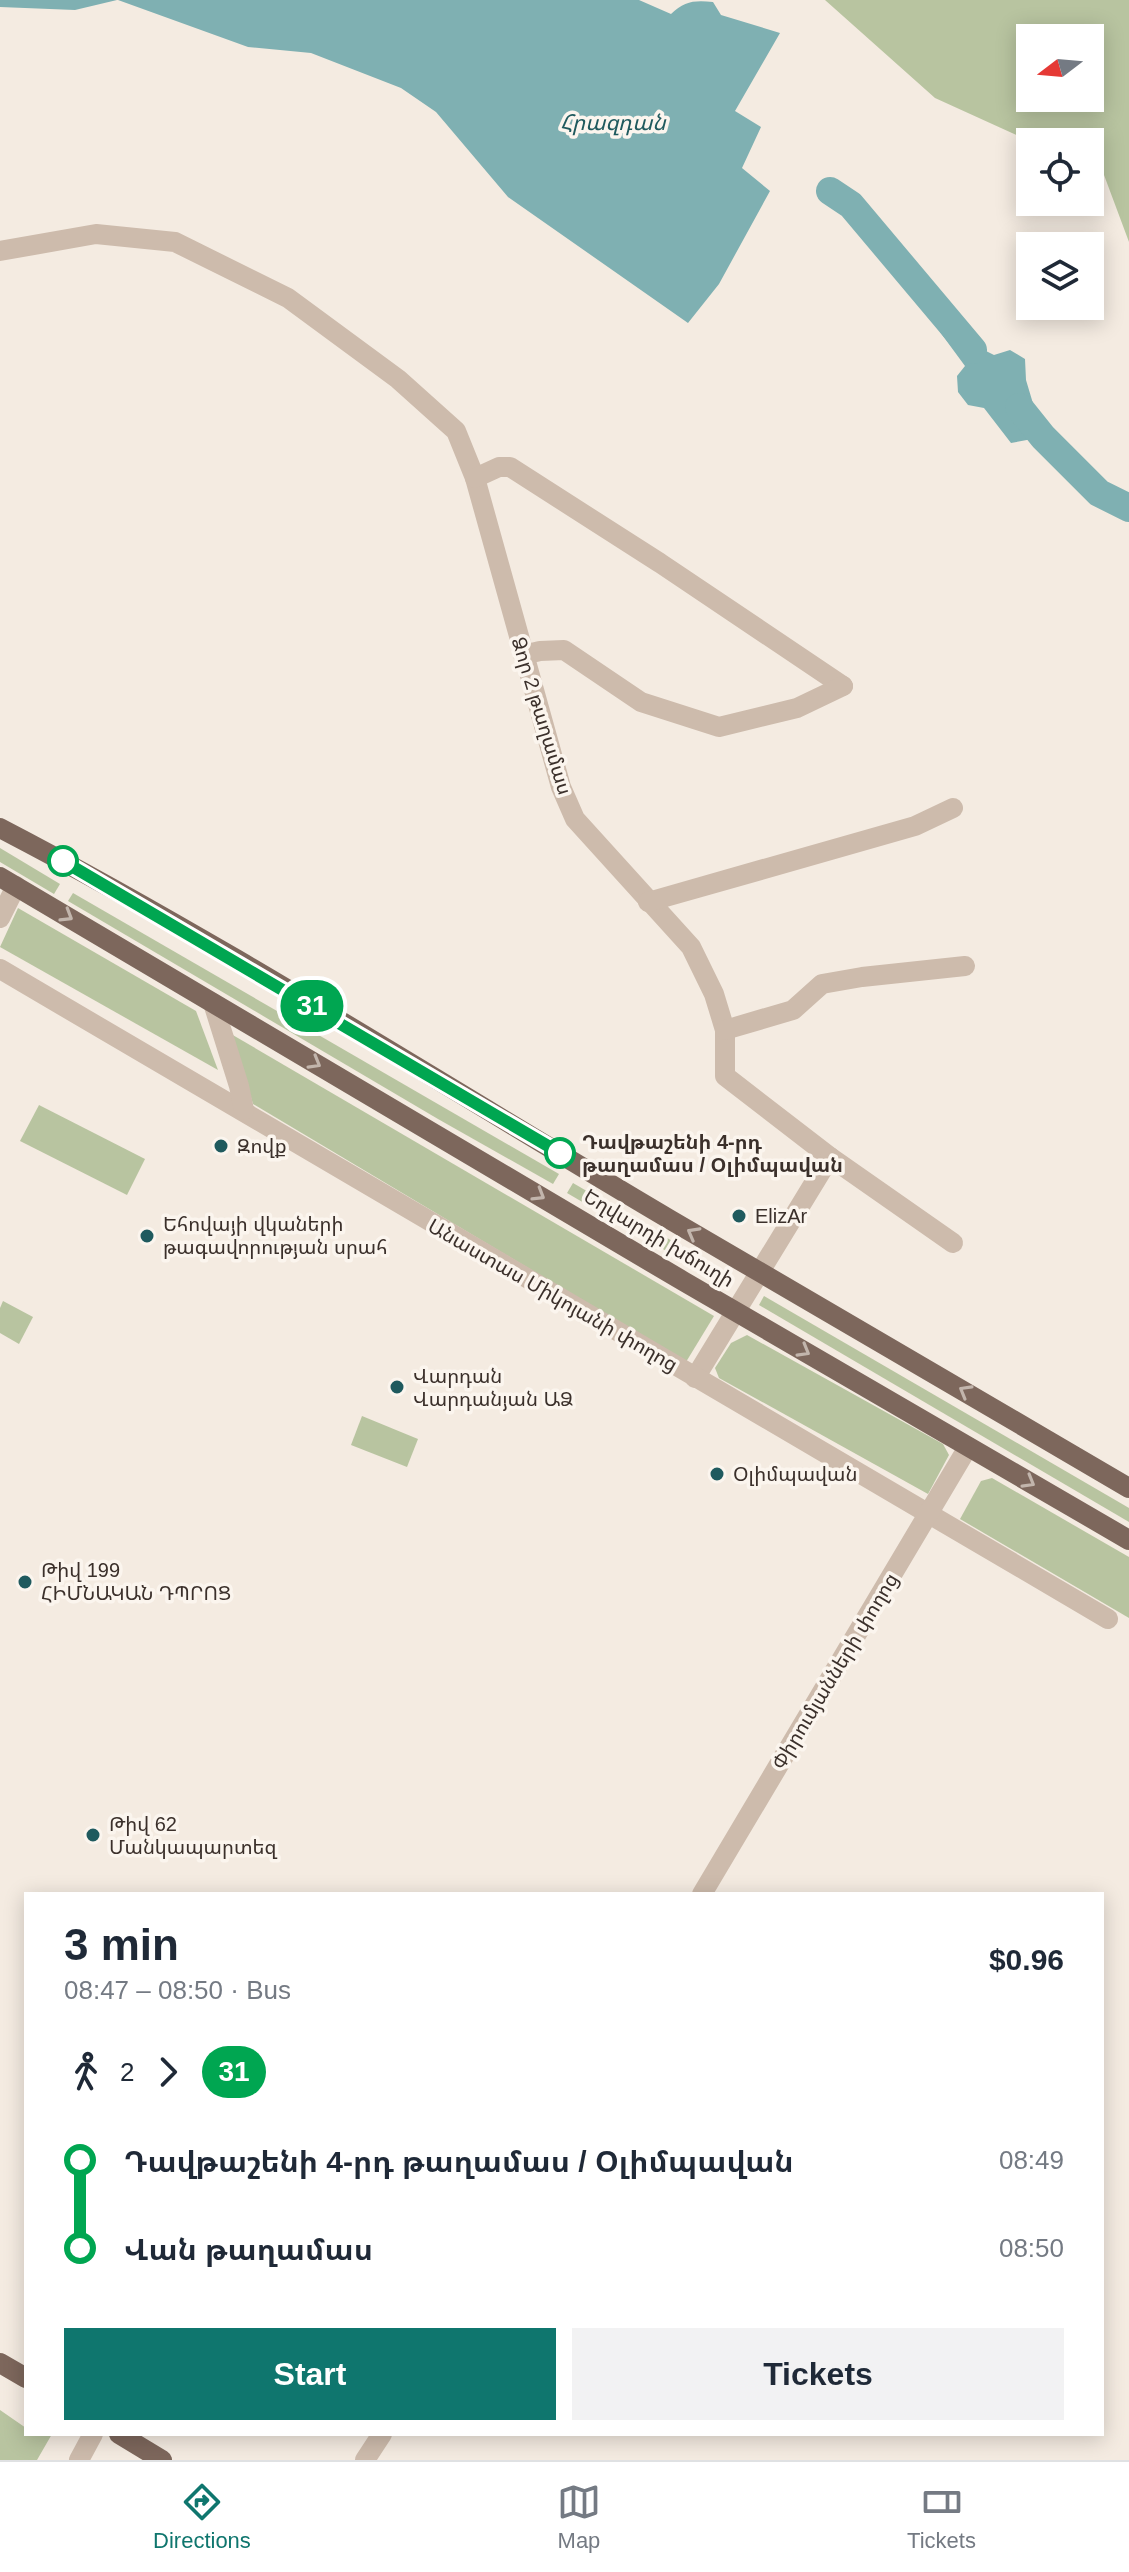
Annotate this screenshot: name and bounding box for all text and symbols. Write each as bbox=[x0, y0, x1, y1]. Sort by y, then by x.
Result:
north arrow bbox=[1016, 24, 1104, 112]
map controls bbox=[1016, 24, 1104, 320]
water label: Հրազդան bbox=[560, 110, 666, 136]
button: locate bbox=[1016, 128, 1104, 216]
button: layers bbox=[1016, 232, 1104, 320]
street label: Ձոր 2 թաղամաս bbox=[507, 635, 576, 798]
unlabelled marker bbox=[48, 846, 78, 876]
one-way arrow bbox=[58, 906, 73, 922]
line badge: 31 bbox=[276, 980, 348, 1032]
text: 31 bbox=[296, 990, 328, 1021]
one-way arrow bbox=[306, 1053, 321, 1069]
place label: Դավթաշենի 4-րդ թաղամաս / Օլիմպավան bbox=[582, 1131, 843, 1177]
place label: Զովք bbox=[237, 1135, 287, 1158]
marker: Զովք bbox=[212, 1137, 230, 1155]
marker: Դավթաշենի 4-րդ թաղամաս / Օլիմպավան bbox=[545, 1138, 575, 1168]
one-way arrow bbox=[530, 1185, 545, 1201]
street label: Եղվարդի խճուղի bbox=[580, 1185, 738, 1292]
place label: ElizAr bbox=[755, 1205, 808, 1227]
marker: ElizAr bbox=[730, 1207, 748, 1225]
place label: Եհովայի վկաների թագավորության սրահ bbox=[163, 1213, 388, 1259]
street label: Անաստաս Միկոյանի փողոց bbox=[424, 1214, 682, 1377]
marker: Եհովայի վկաների թագավորության սրահ bbox=[138, 1227, 156, 1245]
one-way arrow bbox=[687, 1227, 702, 1243]
one-way arrow bbox=[795, 1341, 810, 1357]
place label: Վարդան Վարդանյան ԱՁ bbox=[413, 1365, 573, 1411]
marker: Վարդան Վարդանյան ԱՁ bbox=[388, 1378, 406, 1396]
one-way arrow bbox=[959, 1385, 974, 1401]
place label: Օլիմպավան bbox=[733, 1463, 857, 1486]
marker: Օլիմպավան bbox=[708, 1465, 726, 1483]
one-way arrow bbox=[1020, 1472, 1034, 1488]
place label: Թիվ 199 ՀԻՄՆԱԿԱՆ ԴՊՐՈՑ bbox=[41, 1559, 231, 1604]
street label: Փիրումյանների փողոց bbox=[768, 1569, 903, 1774]
marker: Թիվ 199 ՀԻՄՆԱԿԱՆ ԴՊՐՈՑ bbox=[16, 1573, 34, 1591]
place label: Թիվ 62 Մանկապարտեզ bbox=[109, 1813, 277, 1859]
marker: Թիվ 62 Մանկապարտեզ bbox=[84, 1826, 102, 1844]
text: 3 min bbox=[64, 1920, 179, 1969]
text: $0.96 bbox=[989, 1943, 1064, 1976]
text: 08:47 – 08:50 · Bus bbox=[64, 1975, 291, 2005]
icon: walk bbox=[64, 2050, 108, 2094]
icon: forward bbox=[146, 2050, 190, 2094]
text: 31 bbox=[218, 2056, 250, 2087]
text: 2 bbox=[120, 2057, 134, 2087]
text: Դավթաշենի 4-րդ թաղամաս / Օլիմպավան bbox=[124, 2145, 794, 2178]
text: 08:49 bbox=[999, 2145, 1064, 2175]
text: Վան թաղամաս bbox=[124, 2233, 373, 2266]
text: 08:50 bbox=[999, 2233, 1064, 2263]
button: Start bbox=[64, 2328, 556, 2420]
button: Tickets bbox=[572, 2328, 1064, 2420]
tab: Directions bbox=[153, 2480, 251, 2554]
tab: Map bbox=[557, 2480, 601, 2554]
tab: Tickets bbox=[907, 2480, 976, 2554]

